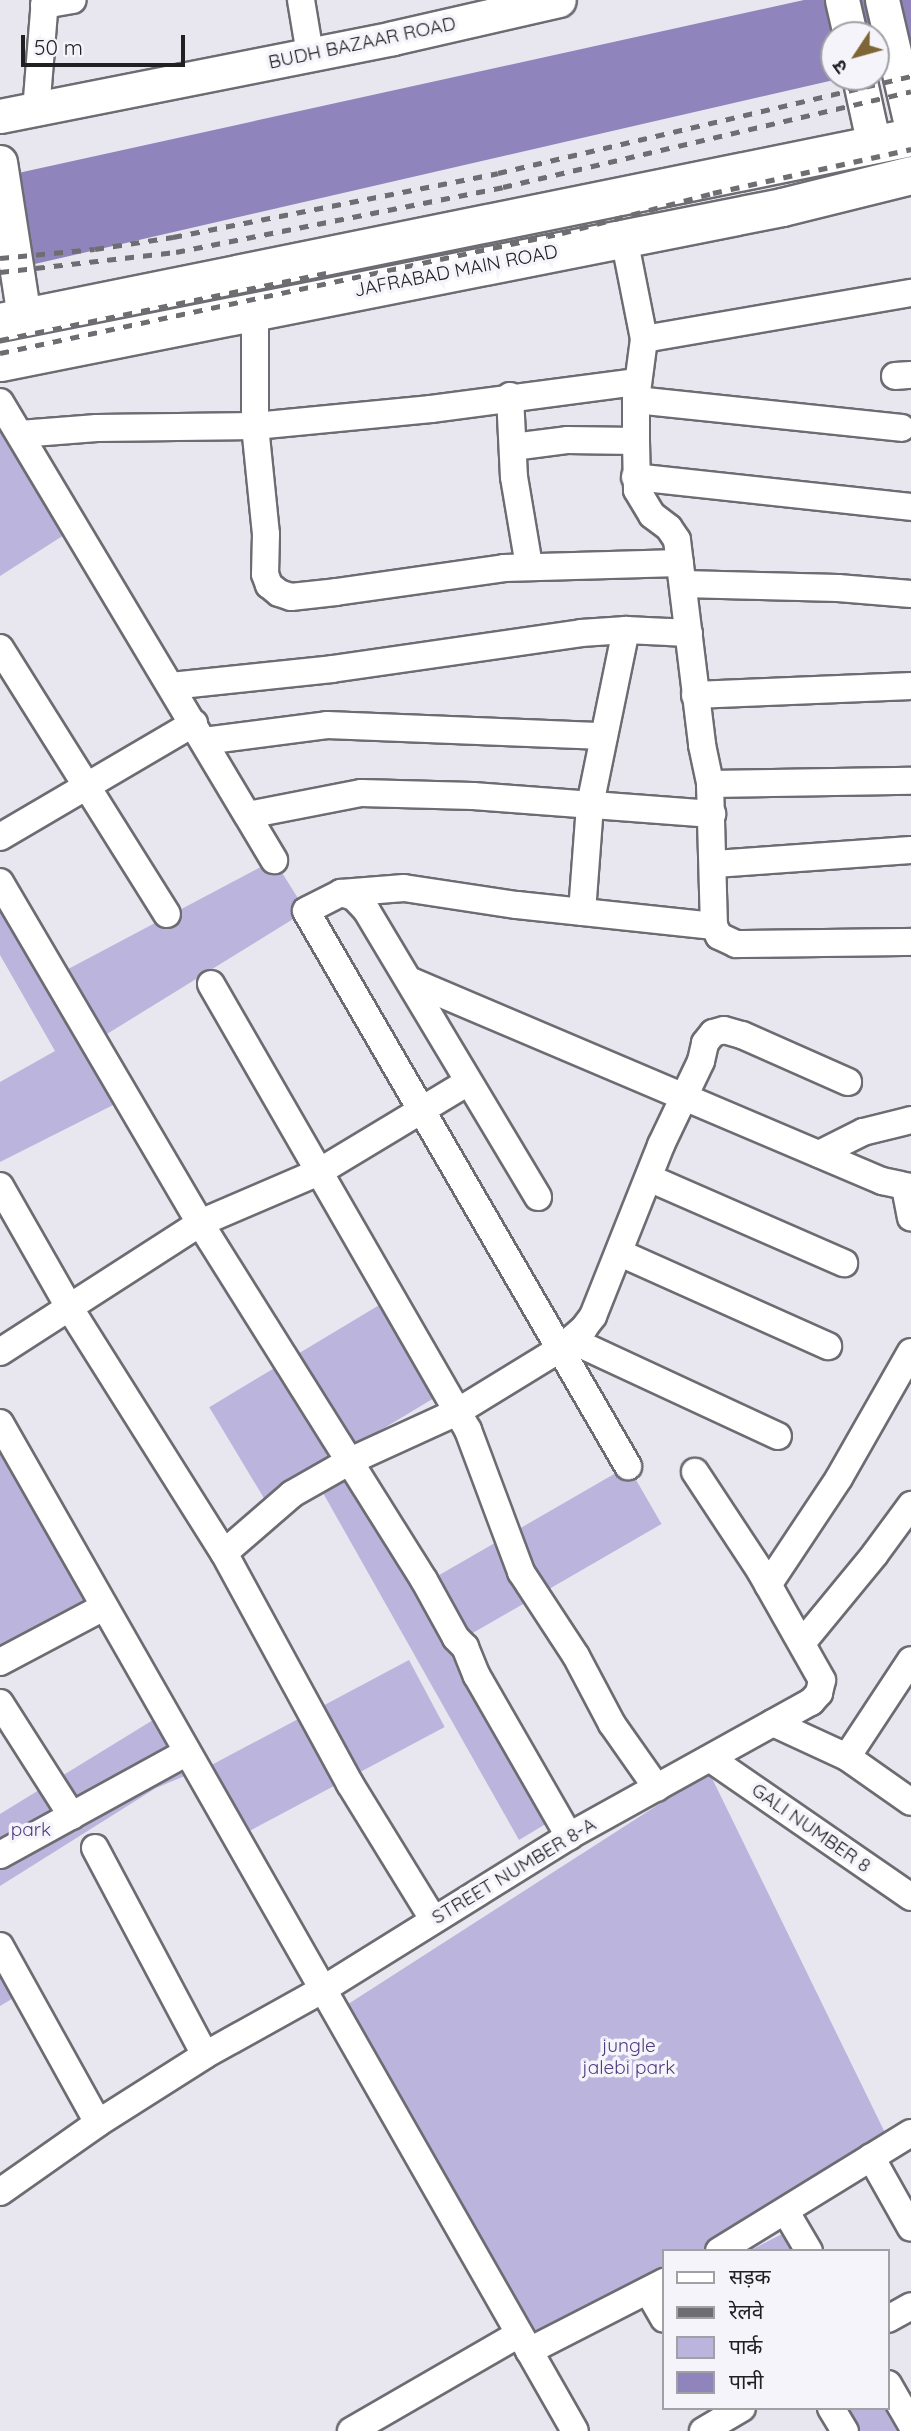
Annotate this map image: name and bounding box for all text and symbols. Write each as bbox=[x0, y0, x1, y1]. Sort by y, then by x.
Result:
street label: BUDH BAZAAR ROAD bbox=[266, 12, 458, 74]
scale bar bbox=[24, 21, 189, 65]
north arrow bbox=[820, 21, 890, 91]
text: 50 m bbox=[34, 34, 83, 60]
text: उ bbox=[827, 56, 853, 79]
street label: JAFRABAD MAIN ROAD bbox=[352, 240, 560, 302]
street label: GALI NUMBER 8 bbox=[747, 1779, 875, 1877]
street label: STREET NUMBER 8-A bbox=[428, 1813, 600, 1929]
park label: park bbox=[11, 1819, 51, 1841]
park label: jungle jalebi park bbox=[583, 2035, 675, 2079]
legend bbox=[662, 2249, 890, 2410]
text: सड़क bbox=[729, 2263, 771, 2289]
text: रेलवे bbox=[729, 2298, 764, 2324]
text: पार्क bbox=[729, 2333, 763, 2359]
text: पानी bbox=[729, 2368, 763, 2394]

